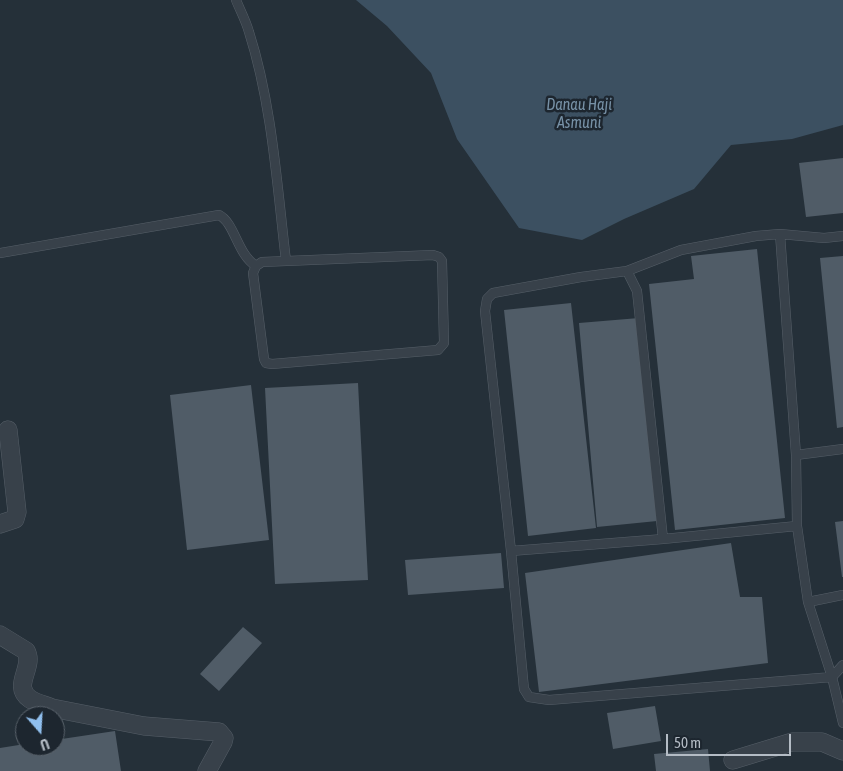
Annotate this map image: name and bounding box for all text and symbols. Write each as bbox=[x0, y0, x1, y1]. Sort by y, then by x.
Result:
water label: Danau Haji Asmuni bbox=[546, 95, 612, 133]
north arrow bbox=[15, 706, 65, 756]
scale bar bbox=[668, 724, 793, 756]
text: 50 m bbox=[674, 734, 701, 751]
text: U bbox=[38, 735, 51, 753]

